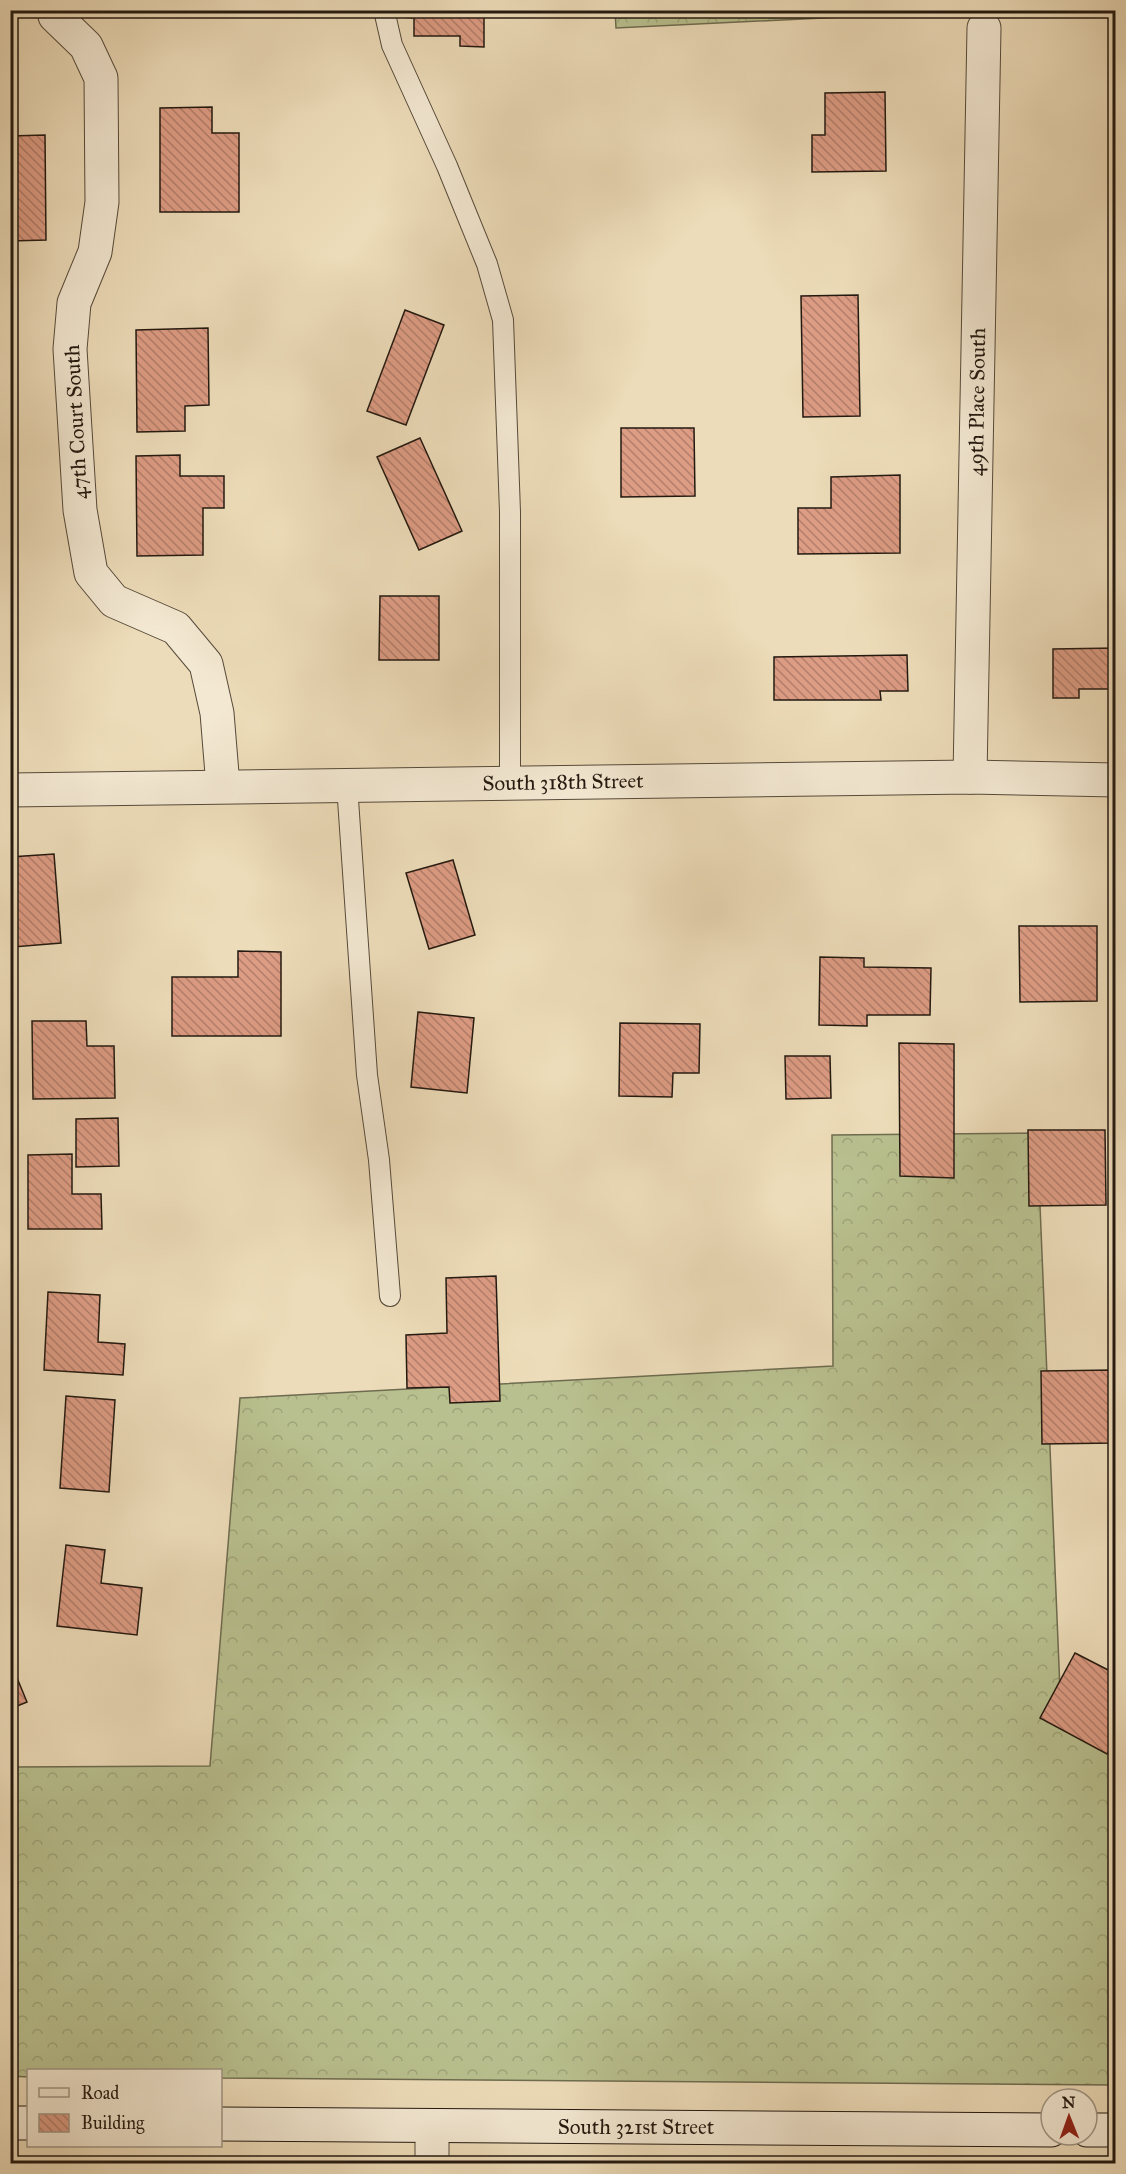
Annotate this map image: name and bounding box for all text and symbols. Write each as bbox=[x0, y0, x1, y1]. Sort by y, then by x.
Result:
street label: 49th Place South bbox=[963, 327, 991, 476]
street label: 47th Court South bbox=[59, 344, 93, 500]
street label: South 318th Street bbox=[482, 768, 644, 796]
legend bbox=[27, 2069, 222, 2147]
text: Road bbox=[81, 2082, 119, 2104]
north arrow bbox=[1039, 2087, 1099, 2147]
text: N bbox=[1062, 2093, 1076, 2112]
text: Building bbox=[81, 2112, 145, 2135]
street label: South 321st Street bbox=[558, 2114, 715, 2140]

